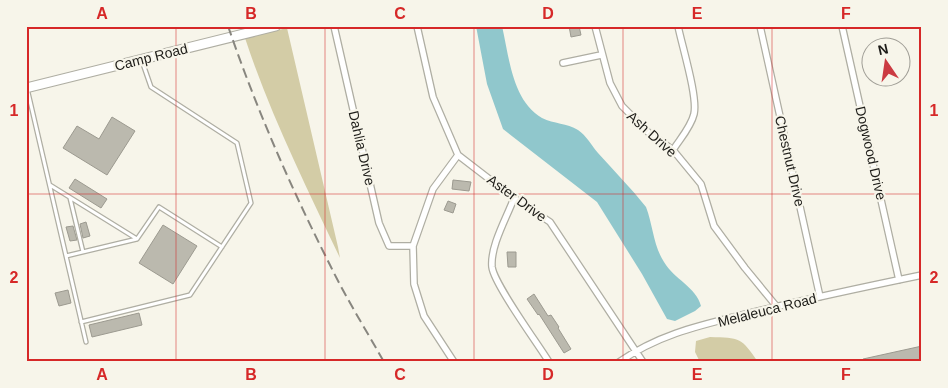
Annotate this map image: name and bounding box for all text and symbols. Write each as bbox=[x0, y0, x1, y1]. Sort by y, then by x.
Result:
text: A bbox=[96, 5, 108, 22]
text: B bbox=[245, 5, 257, 22]
text: C bbox=[394, 5, 406, 22]
text: D bbox=[542, 5, 554, 22]
text: E bbox=[692, 5, 703, 22]
text: F bbox=[841, 5, 851, 22]
north arrow bbox=[860, 38, 910, 88]
street label: Camp Road bbox=[113, 40, 189, 74]
text: N bbox=[876, 40, 890, 58]
text: 1 bbox=[10, 102, 19, 119]
text: 1 bbox=[930, 102, 939, 119]
street label: Dogwood Drive bbox=[852, 105, 890, 202]
street label: Ash Drive bbox=[624, 108, 680, 160]
street label: Dahlia Drive bbox=[346, 109, 378, 187]
street label: Chestnut Drive bbox=[772, 114, 808, 208]
street label: Aster Drive bbox=[484, 171, 550, 225]
text: 2 bbox=[10, 269, 19, 286]
text: 2 bbox=[930, 269, 939, 286]
street label: Melaleuca Road bbox=[716, 290, 818, 330]
text: A bbox=[96, 366, 108, 383]
text: B bbox=[245, 366, 257, 383]
text: C bbox=[394, 366, 406, 383]
text: D bbox=[542, 366, 554, 383]
text: E bbox=[692, 366, 703, 383]
text: F bbox=[841, 366, 851, 383]

